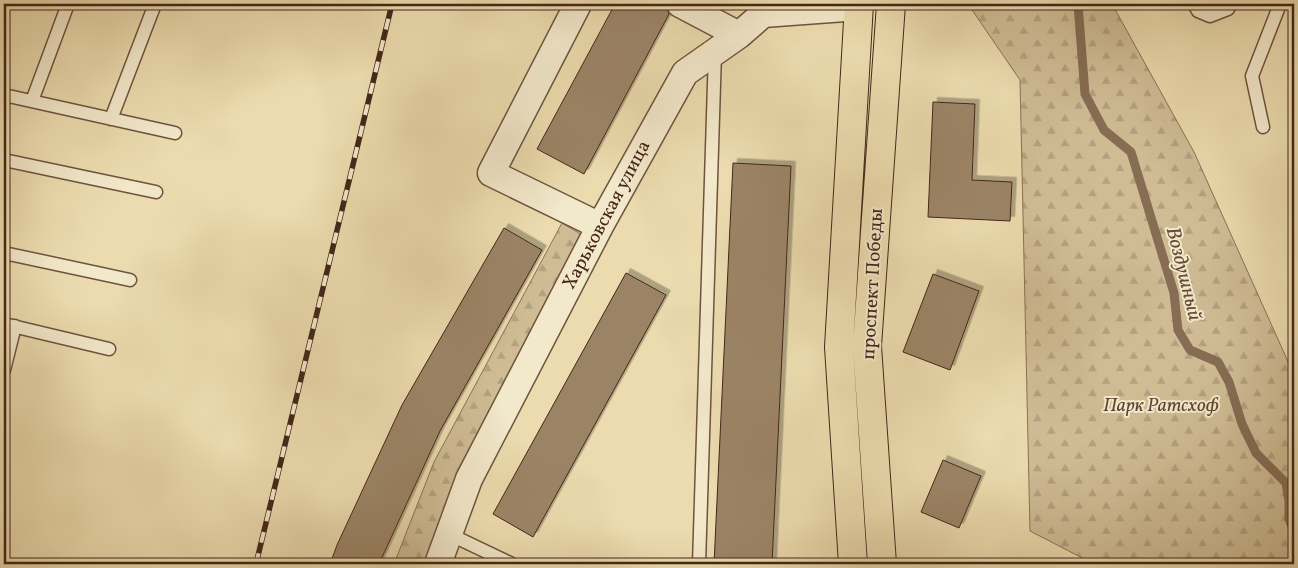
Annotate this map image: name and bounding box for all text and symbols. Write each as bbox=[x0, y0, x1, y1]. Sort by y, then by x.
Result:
street label: Харьковская улица bbox=[557, 136, 657, 294]
street label: проспект Победы bbox=[856, 208, 890, 360]
water label: Воздушный bbox=[1158, 224, 1208, 324]
park label: Парк Ратсхоф bbox=[1103, 393, 1219, 419]

